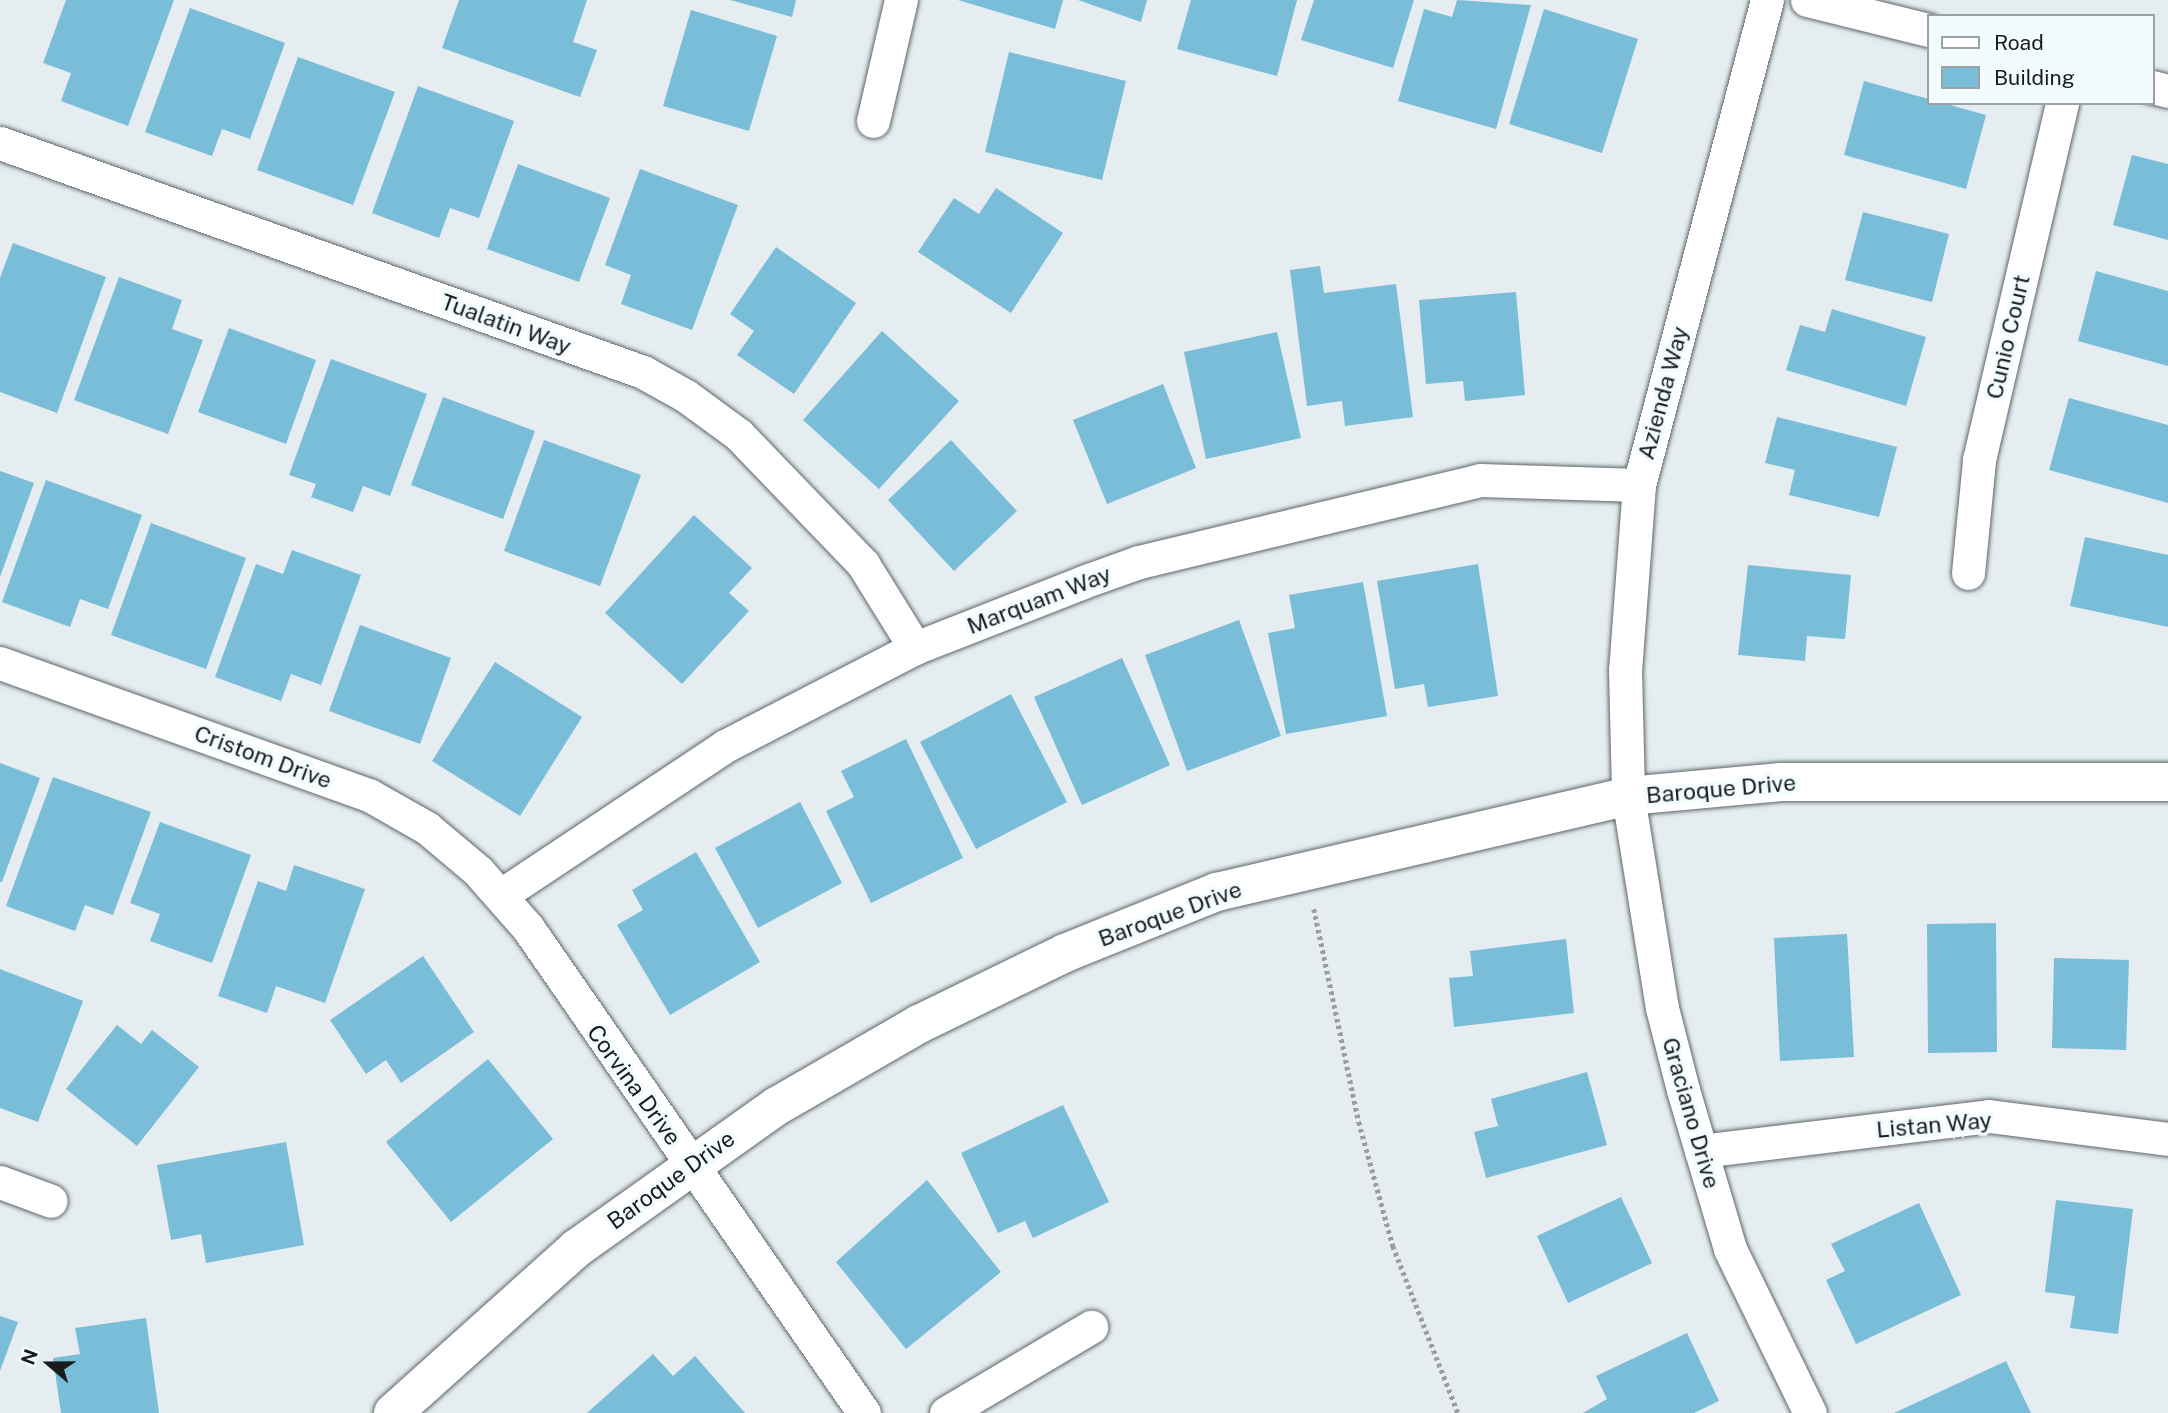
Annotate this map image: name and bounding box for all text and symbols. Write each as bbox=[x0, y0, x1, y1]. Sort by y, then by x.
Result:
legend bbox=[1926, 14, 2154, 105]
text: Road bbox=[1994, 30, 2044, 55]
text: Building bbox=[1994, 65, 2075, 90]
street label: Cunio Court bbox=[1980, 272, 2036, 402]
street label: Tualatin Way bbox=[437, 288, 575, 360]
street label: Azienda Way bbox=[1632, 323, 1694, 463]
street label: Marquam Way bbox=[963, 560, 1115, 640]
street label: Cristom Drive bbox=[191, 719, 335, 795]
street label: Baroque Drive bbox=[1645, 769, 1797, 809]
street label: Baroque Drive bbox=[1094, 875, 1246, 953]
street label: Corvina Drive bbox=[581, 1019, 687, 1151]
street label: Graciano Drive bbox=[1656, 1034, 1726, 1192]
street label: Listan Way bbox=[1875, 1106, 1993, 1144]
street label: Baroque Drive bbox=[602, 1125, 740, 1235]
north arrow bbox=[14, 1329, 84, 1399]
text: N bbox=[16, 1346, 42, 1368]

